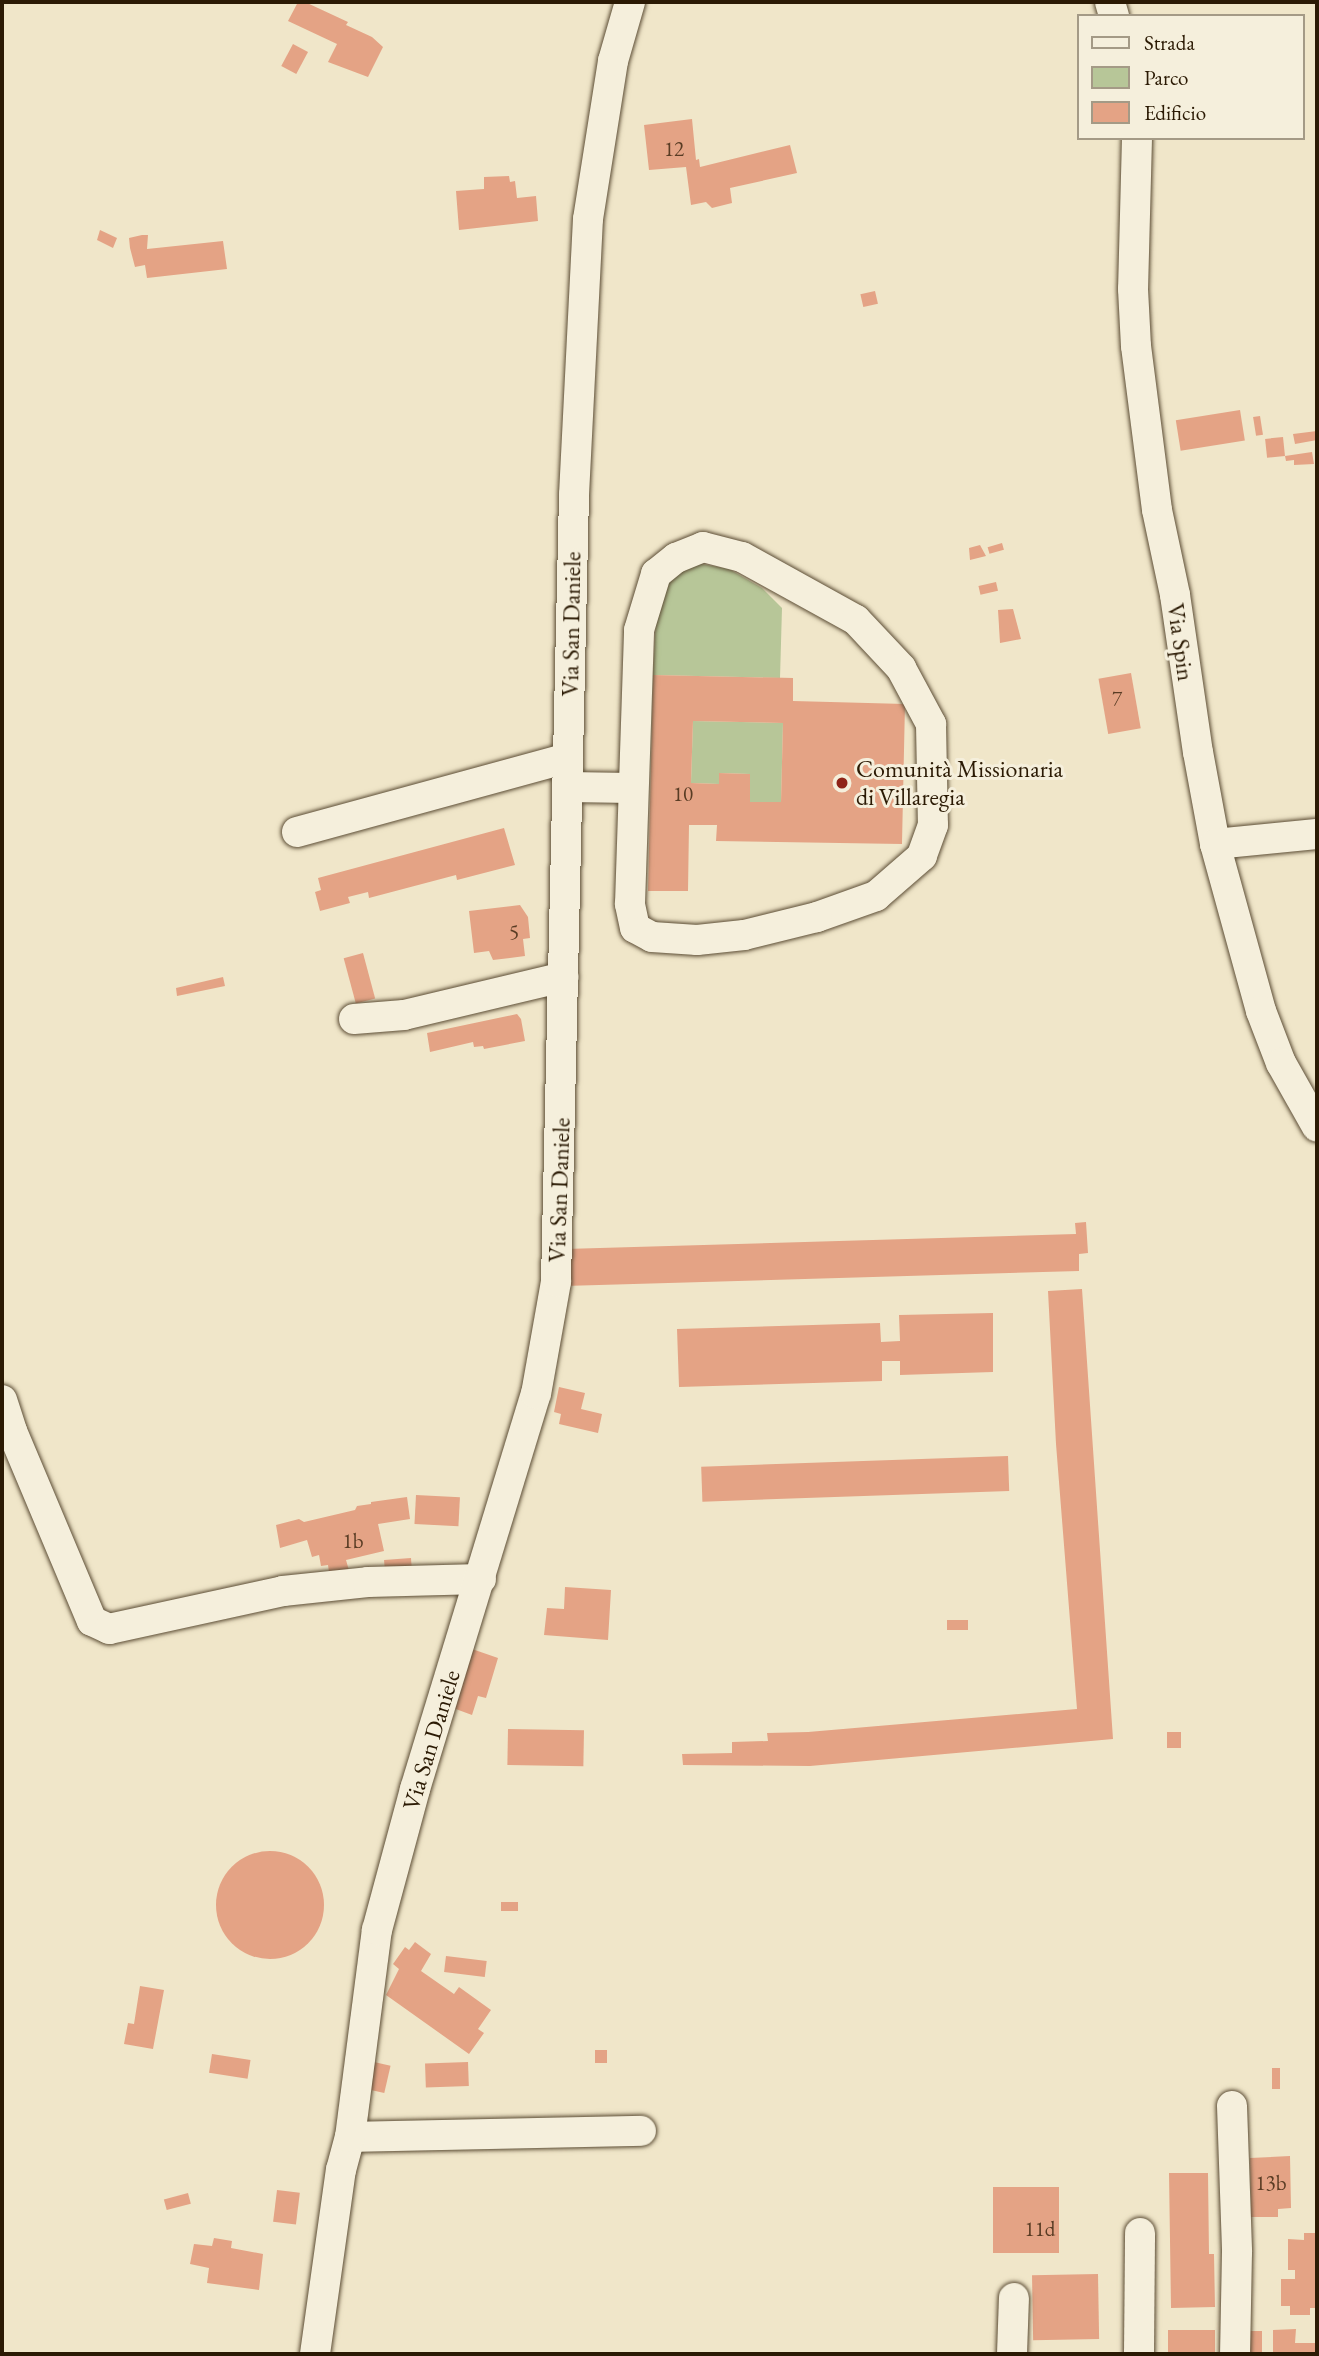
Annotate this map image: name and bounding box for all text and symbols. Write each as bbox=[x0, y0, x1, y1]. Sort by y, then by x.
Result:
legend bbox=[1078, 14, 1305, 140]
text: Strada bbox=[1144, 29, 1195, 56]
text: Parco bbox=[1144, 64, 1188, 91]
text: Edificio bbox=[1144, 99, 1206, 126]
house number: 12 bbox=[664, 136, 684, 162]
street label: Via San Daniele bbox=[555, 551, 587, 697]
street label: Via Spin bbox=[1161, 601, 1201, 683]
house number: 7 bbox=[1112, 686, 1122, 712]
place label: Comunità Missionaria di Villaregia bbox=[856, 755, 1063, 811]
marker: Comunità Missionaria di Villaregia bbox=[834, 775, 850, 791]
house number: 10 bbox=[673, 781, 693, 807]
house number: 5 bbox=[509, 919, 519, 945]
street label: Via San Daniele bbox=[542, 1117, 576, 1263]
house number: 1b bbox=[343, 1528, 363, 1554]
street label: Via San Daniele bbox=[396, 1667, 466, 1813]
house number: 13b bbox=[1256, 2170, 1286, 2196]
house number: 11d bbox=[1025, 2216, 1055, 2242]

